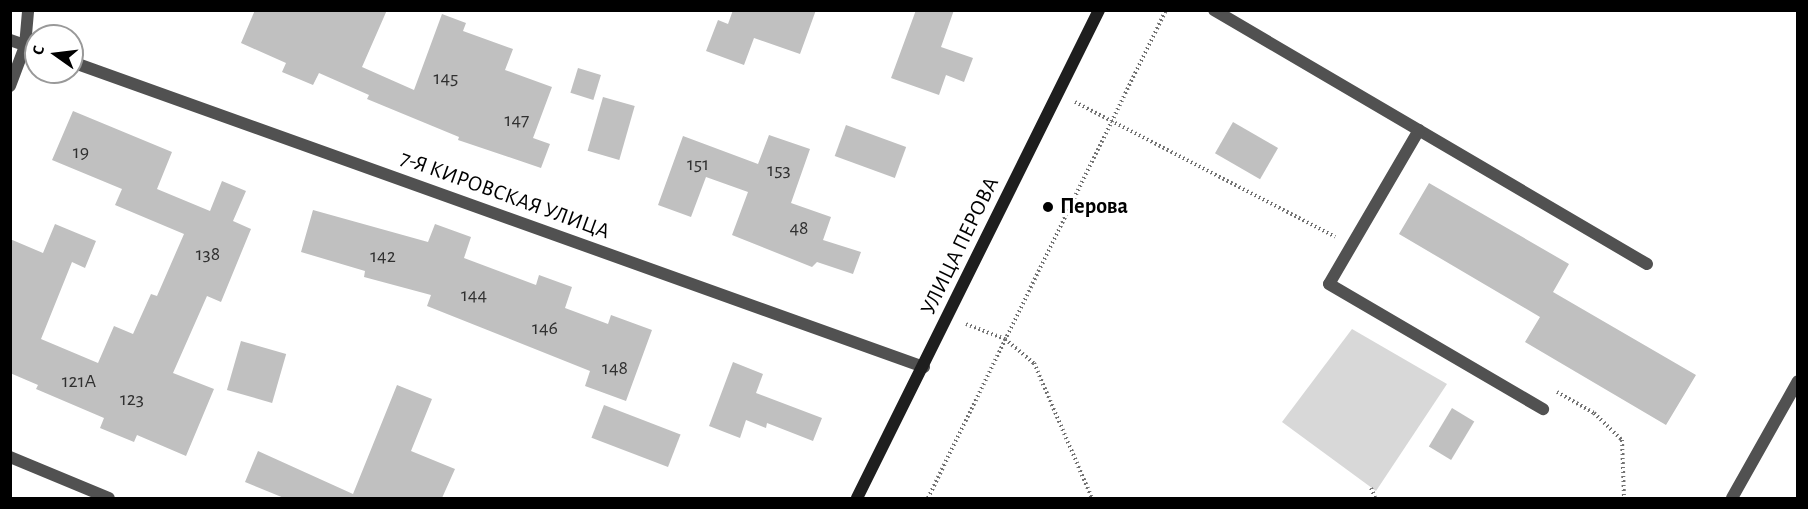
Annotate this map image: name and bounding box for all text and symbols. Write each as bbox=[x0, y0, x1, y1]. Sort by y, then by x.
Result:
north arrow bbox=[24, 24, 84, 84]
text: С bbox=[30, 44, 47, 56]
house number: 145 bbox=[434, 66, 458, 90]
house number: 147 bbox=[505, 108, 529, 132]
house number: 19 bbox=[73, 140, 89, 164]
street label: 7-Я КИРОВСКАЯ УЛИЦА bbox=[397, 145, 613, 245]
house number: 151 bbox=[687, 152, 709, 176]
house number: 153 bbox=[767, 158, 791, 182]
street label: УЛИЦА ПЕРОВА bbox=[915, 173, 1005, 319]
place label: Перова bbox=[1060, 194, 1128, 220]
marker: Перова bbox=[1041, 200, 1055, 214]
house number: 48 bbox=[789, 216, 809, 240]
house number: 138 bbox=[196, 242, 220, 266]
house number: 142 bbox=[370, 244, 396, 268]
house number: 144 bbox=[461, 283, 487, 307]
house number: 146 bbox=[532, 316, 558, 340]
house number: 148 bbox=[602, 356, 628, 380]
house number: 121А bbox=[62, 369, 96, 393]
house number: 123 bbox=[120, 387, 144, 411]

